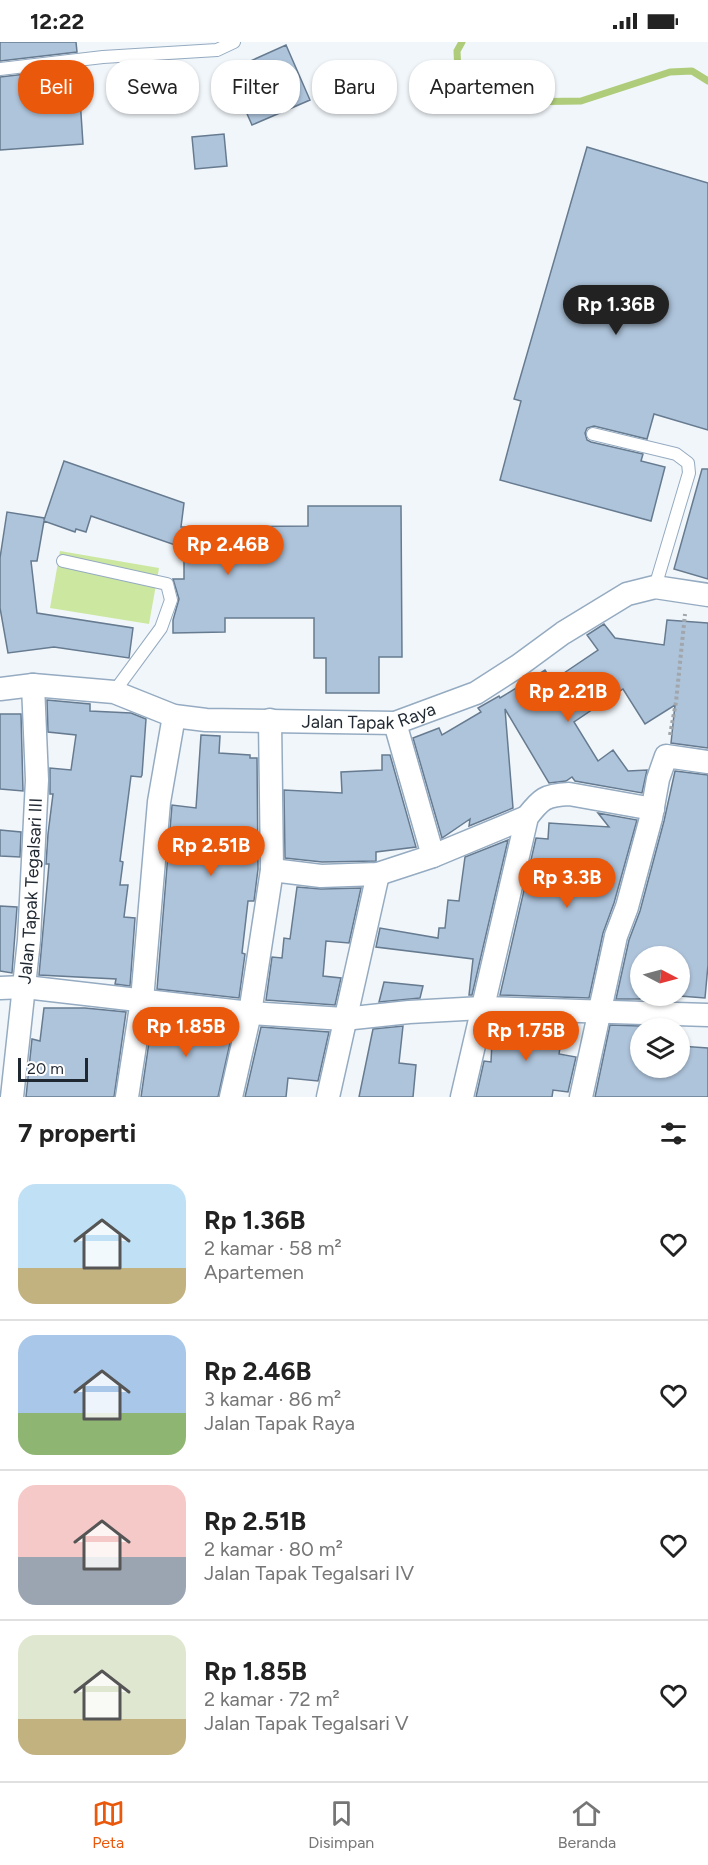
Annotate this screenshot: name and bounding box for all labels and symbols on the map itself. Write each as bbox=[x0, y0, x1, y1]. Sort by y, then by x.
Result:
pin: Rp 1.36B bbox=[554, 285, 678, 336]
pin: Rp 2.46B bbox=[166, 525, 290, 576]
pin: Rp 2.21B bbox=[506, 672, 630, 723]
street label: Jalan Tapak Raya bbox=[301, 698, 439, 734]
street label: Jalan Tapak Tegalsari III bbox=[13, 797, 47, 985]
pin: Rp 2.51B bbox=[149, 826, 273, 877]
pin: Rp 3.3B bbox=[512, 858, 622, 909]
north arrow bbox=[630, 946, 690, 1006]
pin: Rp 1.85B bbox=[124, 1007, 248, 1058]
pin: Rp 1.75B bbox=[464, 1011, 588, 1062]
scale bar bbox=[18, 1055, 88, 1082]

